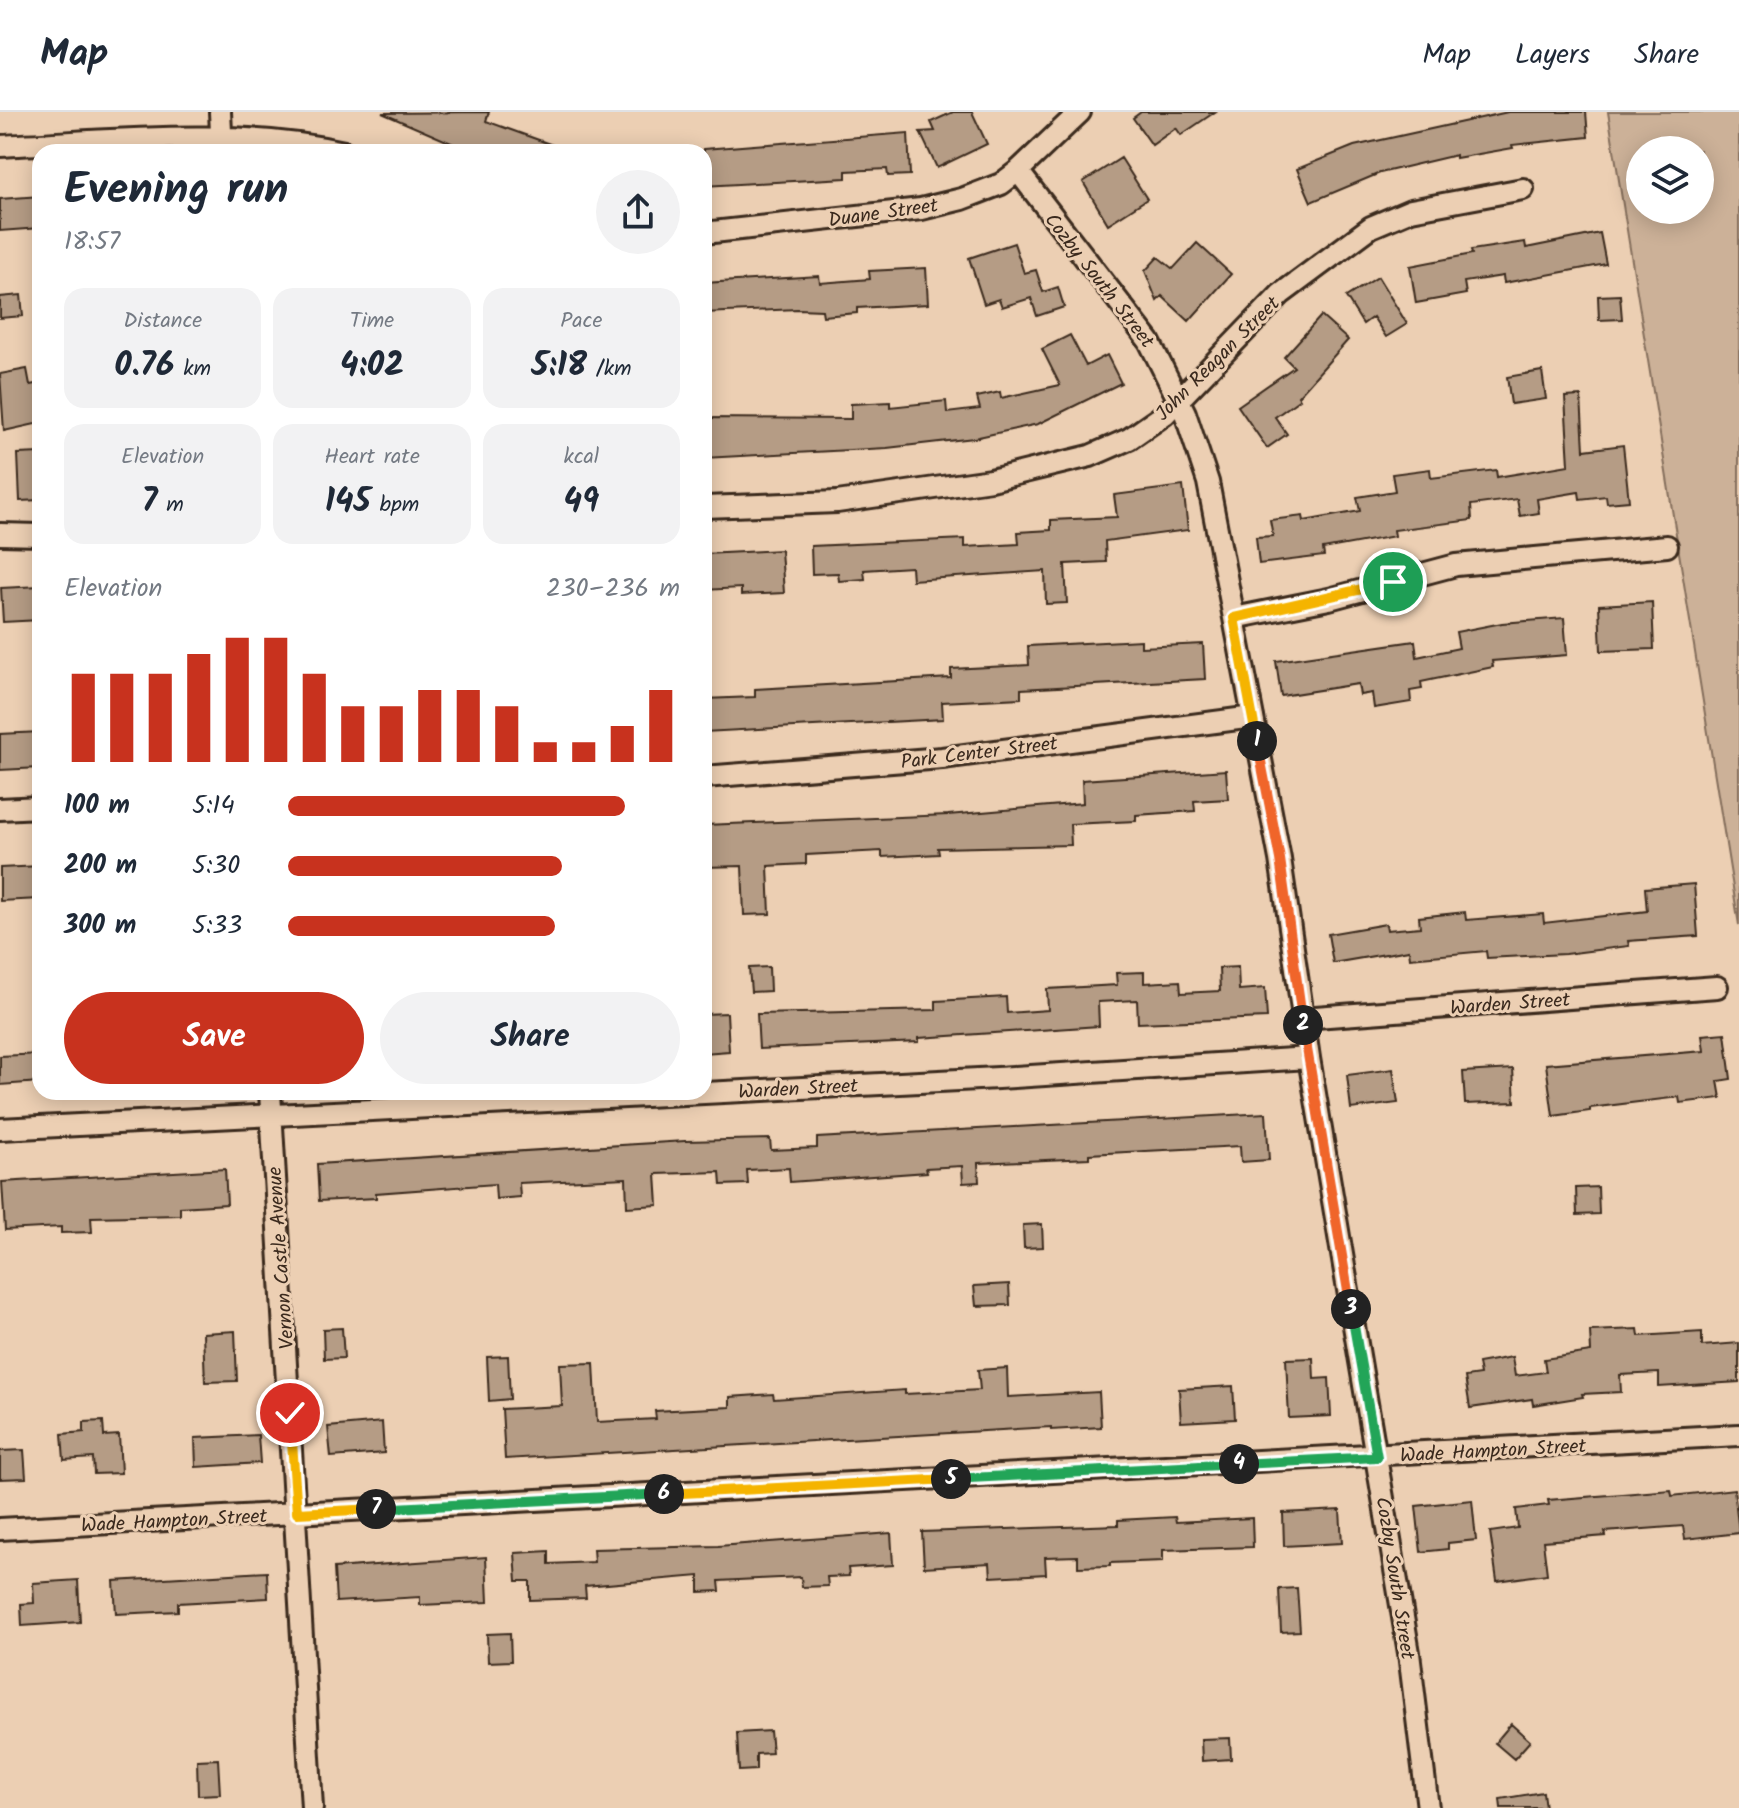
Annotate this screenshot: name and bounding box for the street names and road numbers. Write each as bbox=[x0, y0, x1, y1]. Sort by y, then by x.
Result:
street label: Duane Street bbox=[826, 190, 940, 238]
street label: Cozby South Street bbox=[1035, 207, 1162, 356]
street label: John Reagan Street bbox=[1148, 289, 1289, 429]
street label: Park Center Street bbox=[899, 728, 1060, 779]
street label: Warden Street bbox=[1449, 985, 1571, 1025]
street label: Warden Street bbox=[737, 1071, 859, 1109]
street label: Vernon Castle Avenue bbox=[260, 1165, 304, 1350]
street label: Wade Hampton Street bbox=[1399, 1431, 1587, 1473]
street label: Cozby South Street bbox=[1365, 1495, 1423, 1662]
street label: Wade Hampton Street bbox=[80, 1501, 268, 1543]

